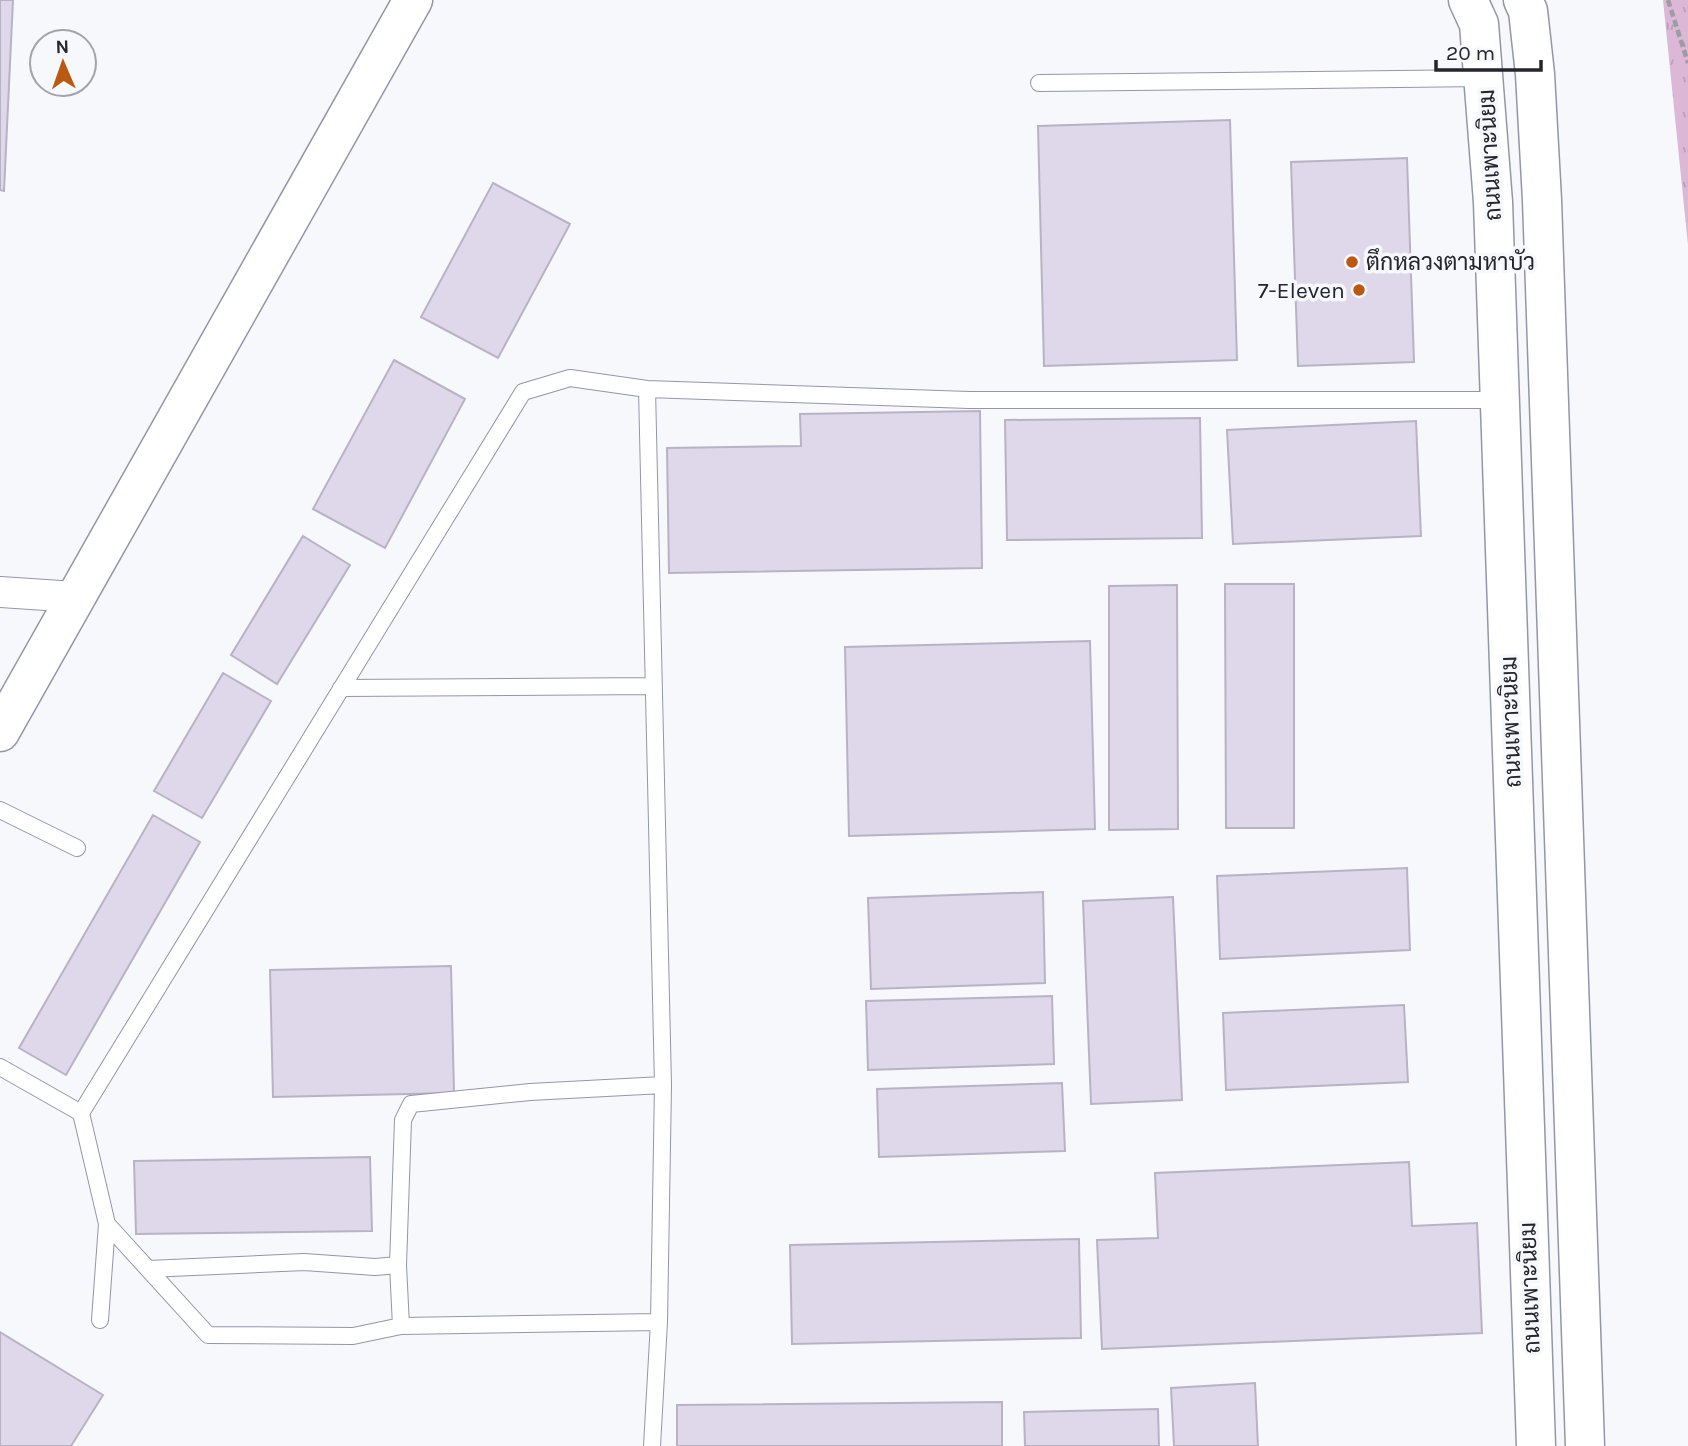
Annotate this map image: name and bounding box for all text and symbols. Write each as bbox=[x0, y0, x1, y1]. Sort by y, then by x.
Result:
north arrow bbox=[28, 28, 98, 98]
scale bar bbox=[1436, 28, 1541, 72]
text: N bbox=[55, 36, 70, 58]
text: 20 m bbox=[1446, 41, 1495, 65]
street label: ถนนเพาะนิยม bbox=[1472, 89, 1507, 222]
place label: ตึกหลวงตามหาบัว bbox=[1366, 248, 1535, 276]
marker: ตึกหลวงตามหาบัว bbox=[1344, 254, 1360, 270]
place label: 7-Eleven bbox=[1258, 277, 1345, 304]
marker: 7-Eleven bbox=[1351, 282, 1367, 298]
street label: ถนนเพาะนิยม bbox=[1494, 656, 1527, 788]
street label: ถนนเพาะนิยม bbox=[1513, 1222, 1546, 1354]

